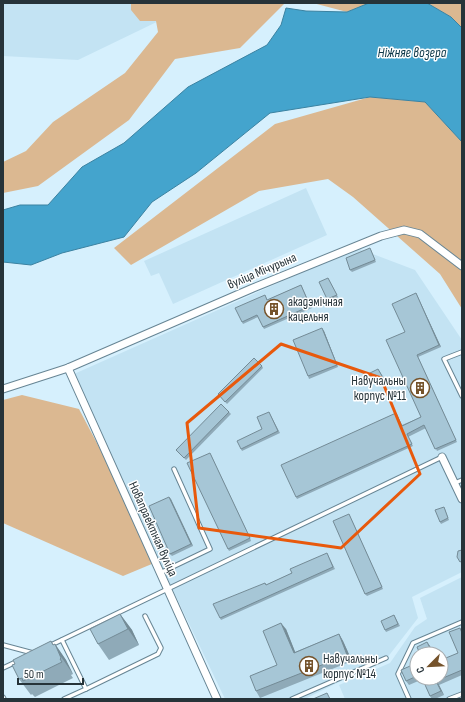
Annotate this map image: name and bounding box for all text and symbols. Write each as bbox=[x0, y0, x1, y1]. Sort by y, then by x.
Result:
water label: Ніжняе возера bbox=[378, 44, 447, 61]
street label: вуліца Мічурына bbox=[225, 249, 299, 293]
place label: акадэмічная кацельня bbox=[288, 294, 343, 325]
building icon: акадэмічная кацельня bbox=[263, 298, 285, 320]
place label: Навучальны корпус №11 bbox=[351, 373, 406, 404]
building icon: Навучальны корпус №11 bbox=[409, 377, 431, 399]
street label: Новапраектная вуліца bbox=[125, 479, 181, 579]
north arrow bbox=[409, 646, 449, 686]
place label: Навучальны корпус №14 bbox=[323, 651, 378, 682]
building icon: Навучальны корпус №14 bbox=[298, 655, 320, 677]
scale bar bbox=[18, 660, 83, 686]
text: С bbox=[413, 664, 427, 675]
text: 50 m bbox=[24, 667, 44, 682]

